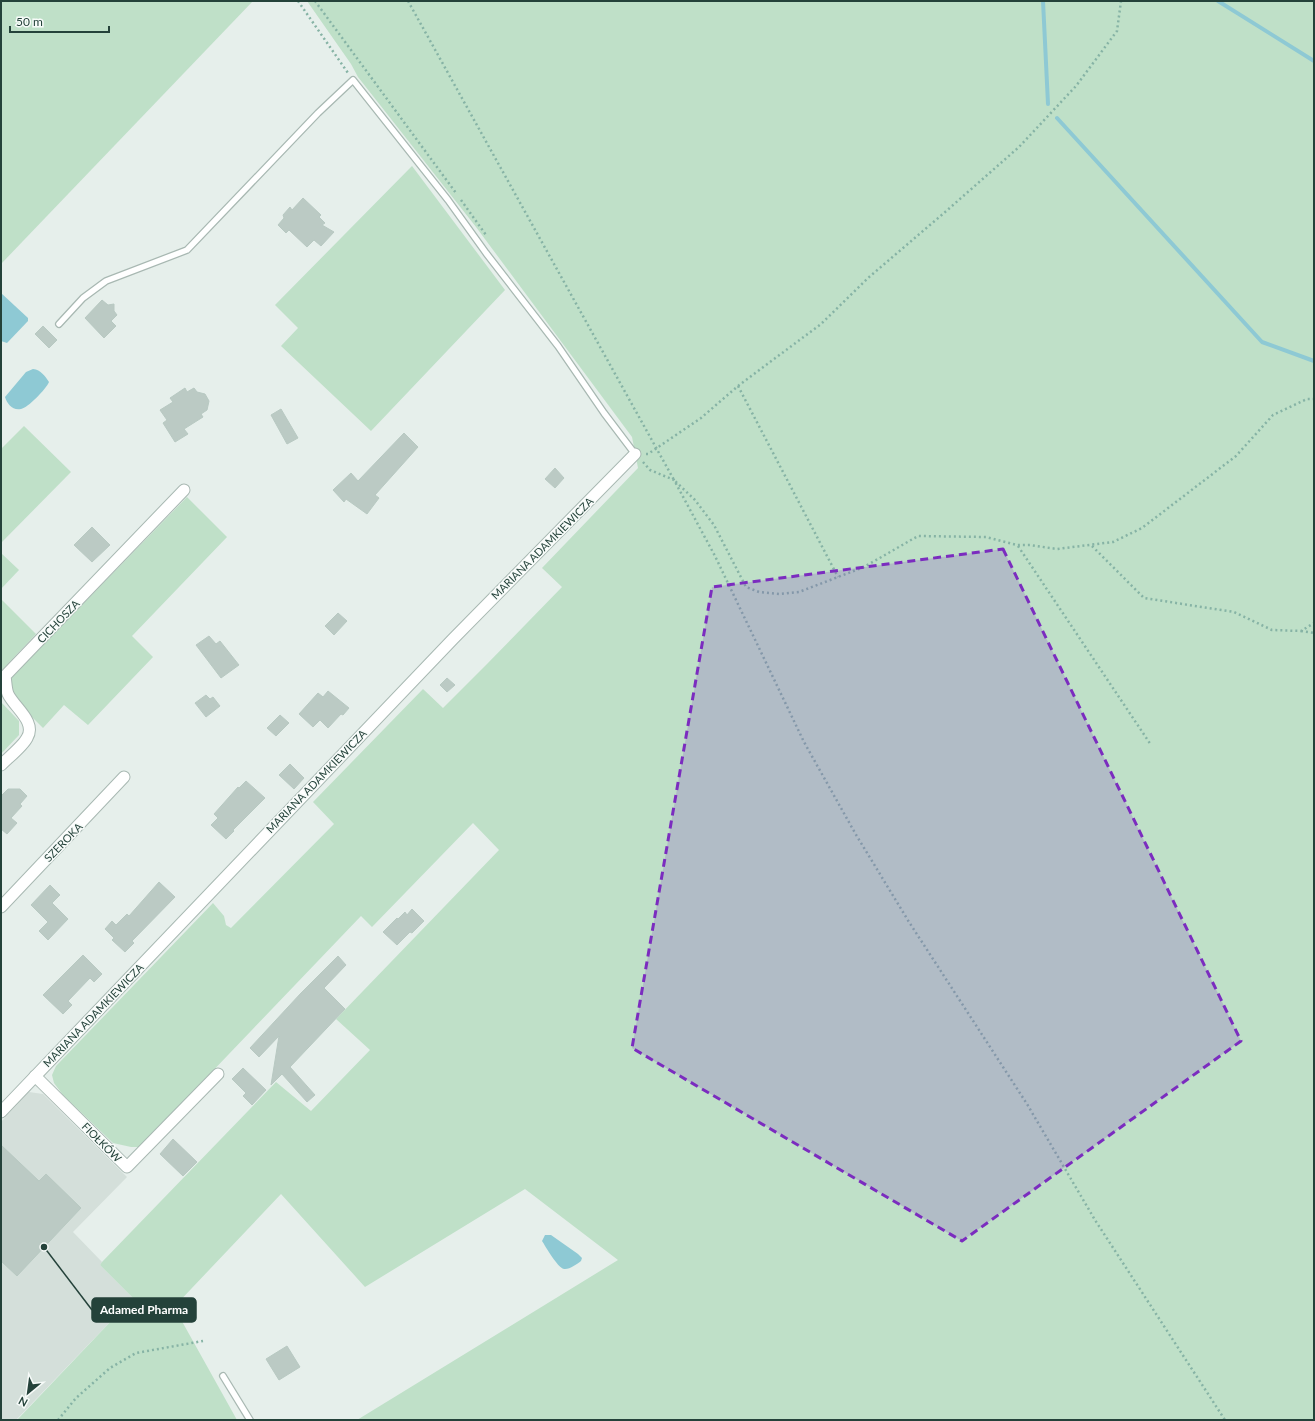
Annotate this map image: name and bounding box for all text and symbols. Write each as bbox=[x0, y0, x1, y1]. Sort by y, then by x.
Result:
scale bar bbox=[10, 8, 109, 34]
text: 50 m bbox=[16, 14, 43, 29]
street label: MARIANA ADAMKIEWICZA bbox=[488, 494, 596, 602]
street label: CICHOSZA bbox=[34, 596, 82, 645]
street label: MARIANA ADAMKIEWICZA bbox=[263, 726, 369, 835]
street label: SZEROKA bbox=[41, 819, 85, 864]
street label: MARIANA ADAMKIEWICZA bbox=[40, 960, 146, 1069]
street label: FIOŁKÓW bbox=[79, 1119, 125, 1165]
callout: Adamed Pharma bbox=[92, 1298, 196, 1322]
text: Adamed Pharma bbox=[99, 1302, 188, 1317]
north arrow bbox=[8, 1373, 48, 1413]
text: N bbox=[16, 1394, 30, 1410]

